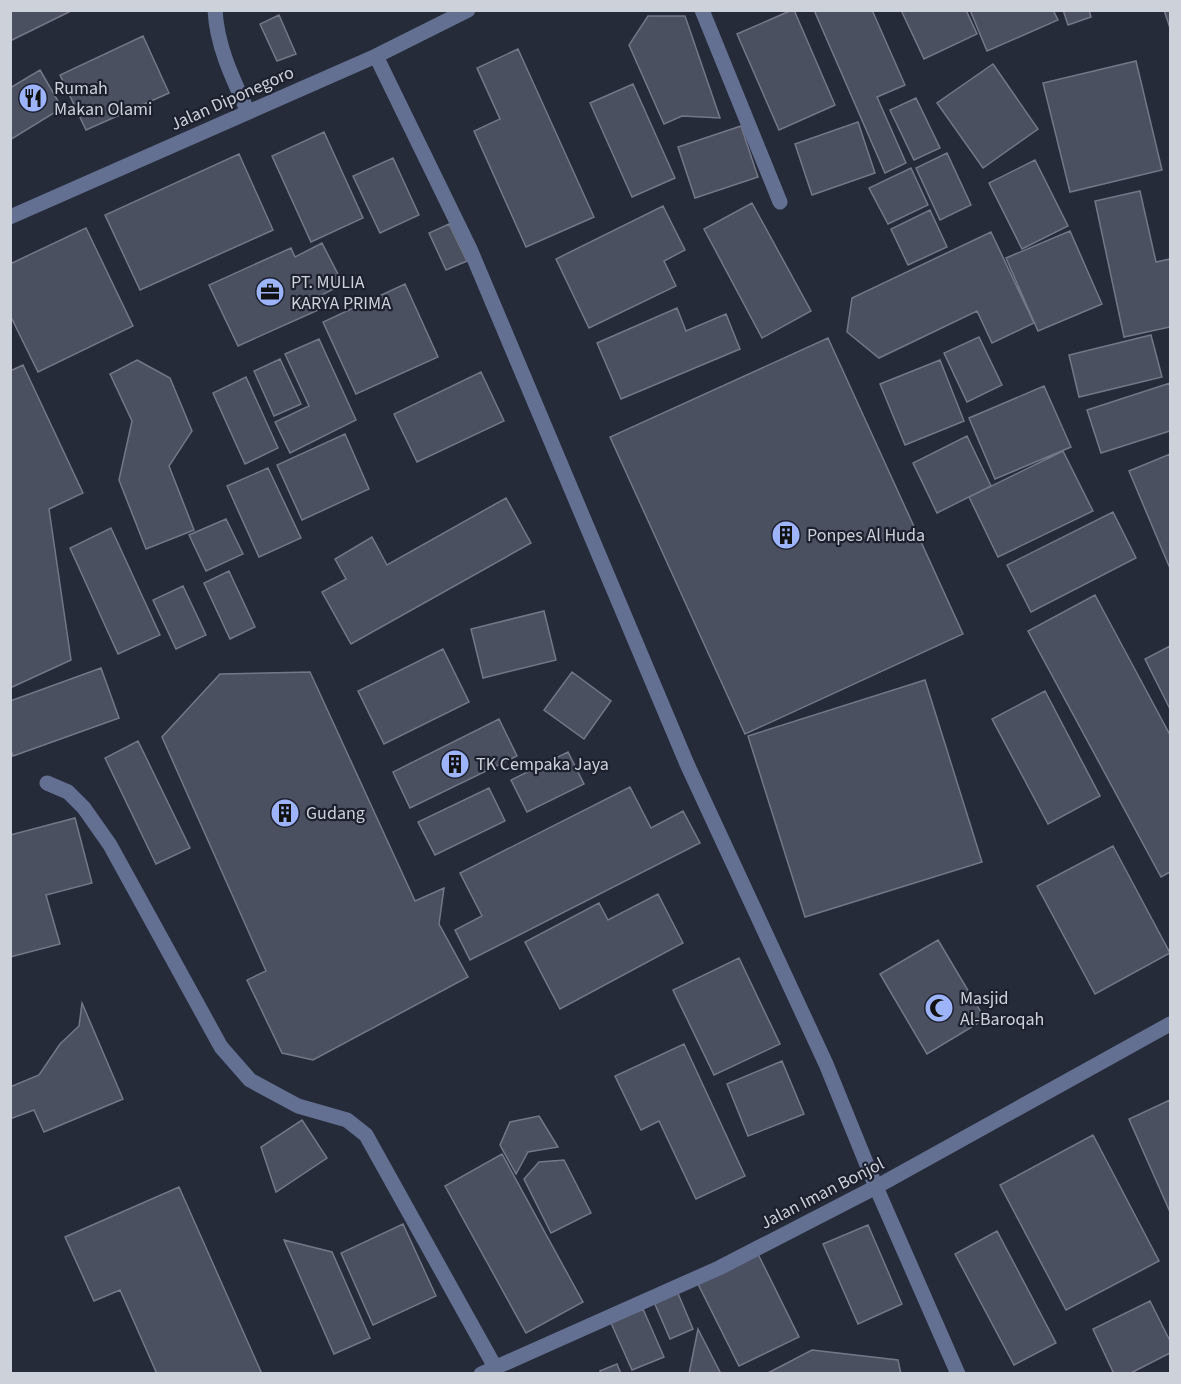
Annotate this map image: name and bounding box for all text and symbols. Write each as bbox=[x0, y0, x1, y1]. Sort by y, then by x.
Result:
street label: Jalan Diponegoro bbox=[166, 60, 298, 137]
place label: Rumah Makan Olami bbox=[54, 76, 152, 122]
restaurant icon: Rumah Makan Olami bbox=[17, 82, 49, 114]
place label: PT. MULIA KARYA PRIMA bbox=[291, 270, 391, 316]
office icon: PT. MULIA KARYA PRIMA bbox=[254, 276, 286, 308]
building icon: Ponpes Al Huda bbox=[770, 519, 802, 551]
place label: Ponpes Al Huda bbox=[807, 523, 925, 548]
building icon: TK Cempaka Jaya bbox=[439, 748, 471, 780]
place label: TK Cempaka Jaya bbox=[476, 752, 609, 777]
building icon: Gudang bbox=[269, 797, 301, 829]
place label: Gudang bbox=[306, 801, 365, 826]
place label: Masjid Al-Baroqah bbox=[960, 986, 1044, 1032]
mosque icon: Masjid Al-Baroqah bbox=[923, 992, 955, 1024]
street label: Jalan Iman Bonjol bbox=[756, 1151, 888, 1235]

